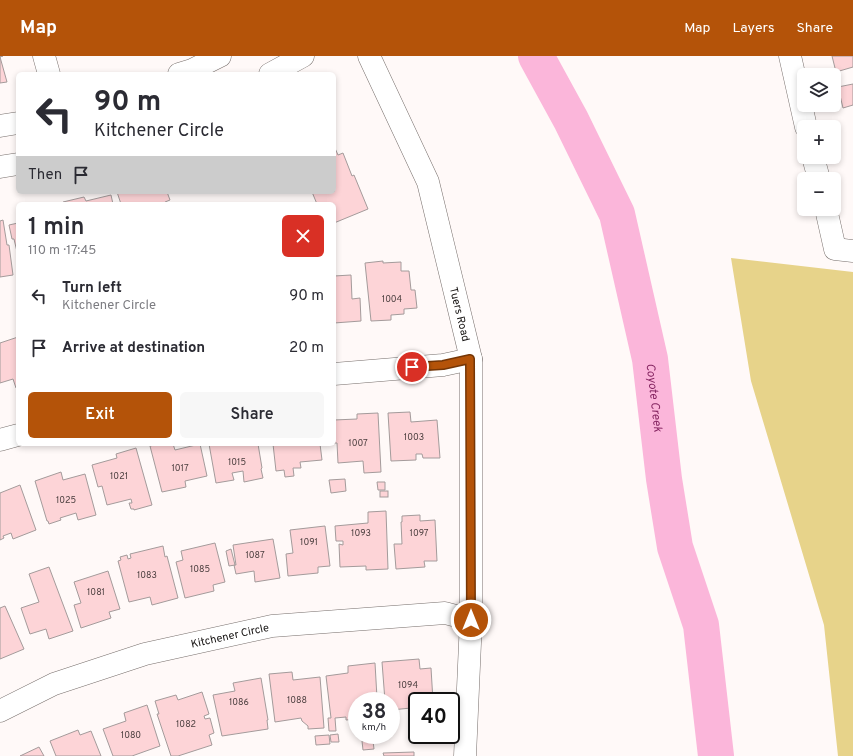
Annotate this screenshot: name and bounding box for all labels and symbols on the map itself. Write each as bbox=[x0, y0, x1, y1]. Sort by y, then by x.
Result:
street label: Tuers Road bbox=[446, 286, 472, 343]
house number: 1004 bbox=[382, 294, 403, 305]
pin bbox=[395, 350, 429, 384]
water label: Coyote Creek bbox=[642, 362, 666, 434]
house number: 1003 bbox=[404, 432, 424, 443]
house number: 1007 bbox=[348, 438, 368, 449]
house number: 1015 bbox=[228, 457, 246, 468]
house number: 1017 bbox=[171, 463, 189, 474]
house number: 1021 bbox=[110, 471, 128, 482]
house number: 1025 bbox=[56, 495, 76, 506]
house number: 1093 bbox=[351, 528, 371, 539]
house number: 1097 bbox=[410, 528, 429, 539]
house number: 1091 bbox=[300, 537, 318, 548]
house number: 1087 bbox=[245, 550, 265, 561]
house number: 1085 bbox=[190, 564, 210, 575]
house number: 1083 bbox=[137, 570, 157, 581]
house number: 1081 bbox=[87, 587, 105, 598]
position arrow bbox=[450, 599, 492, 641]
street label: Kitchener Circle bbox=[190, 621, 270, 652]
house number: 1094 bbox=[398, 680, 418, 691]
speed limit sign: 40 bbox=[408, 692, 460, 744]
house number: 1088 bbox=[287, 695, 307, 706]
house number: 1086 bbox=[229, 697, 249, 708]
house number: 1082 bbox=[176, 719, 196, 730]
house number: 1080 bbox=[121, 730, 141, 741]

